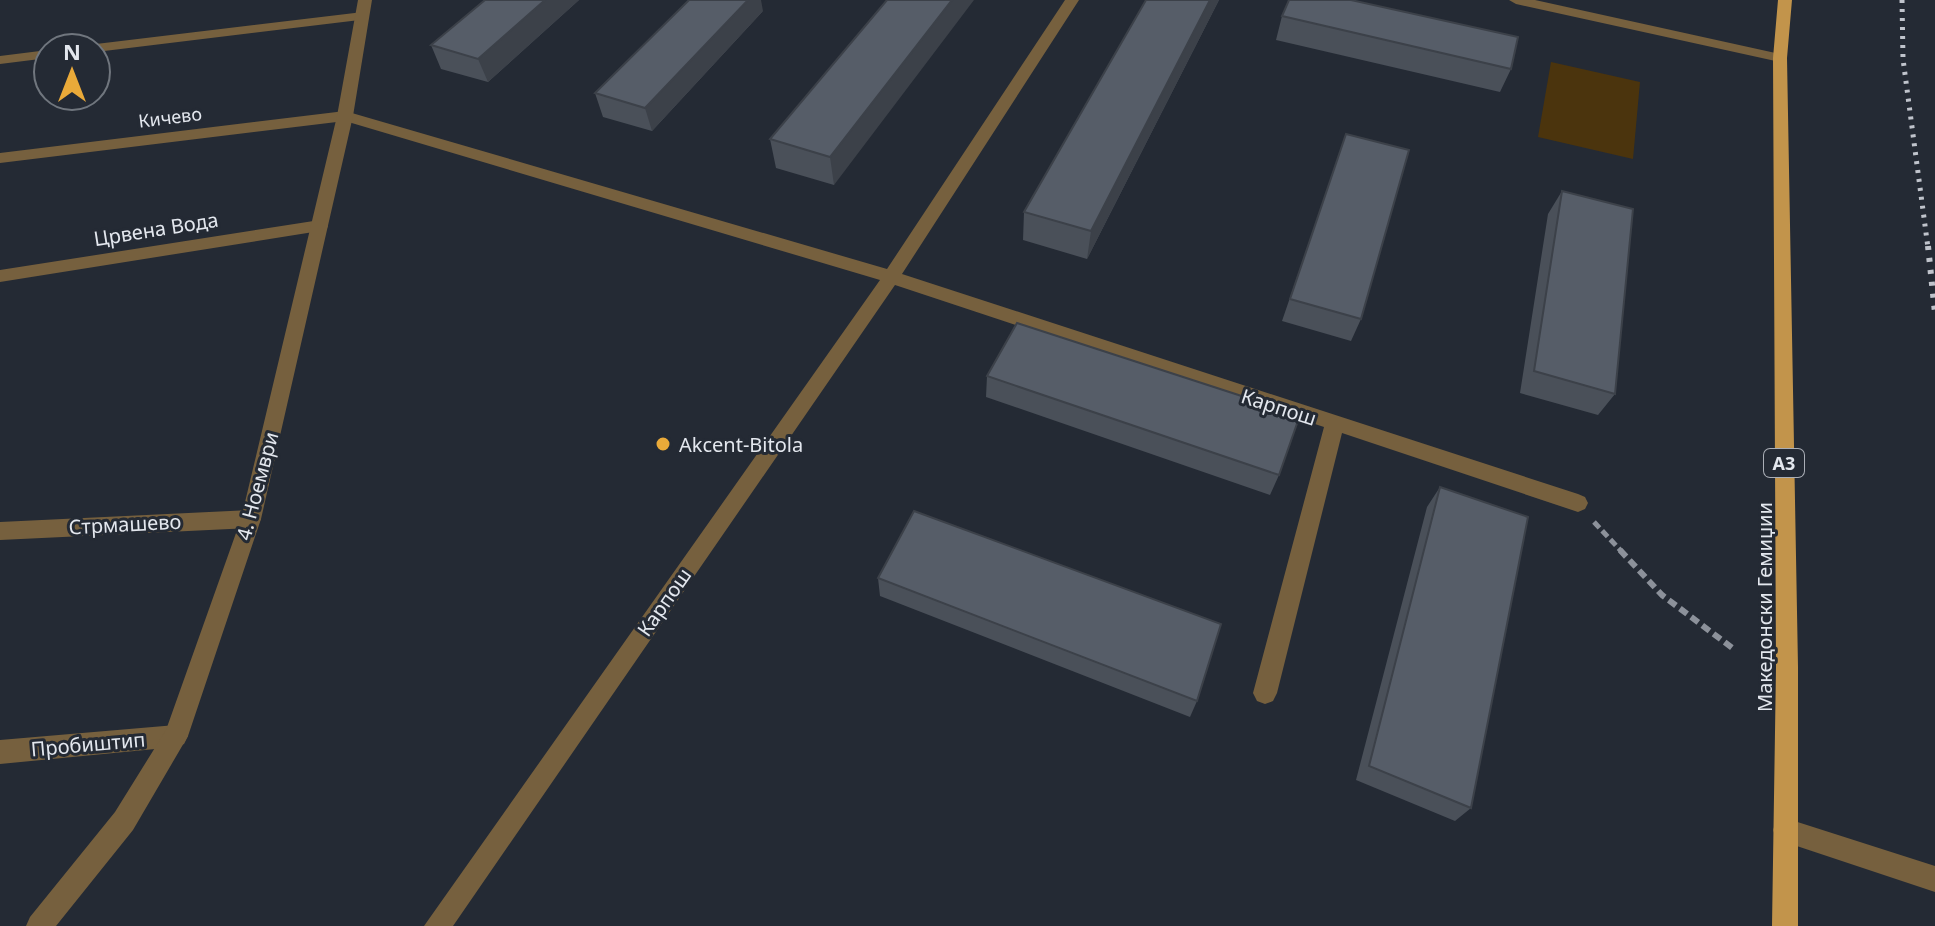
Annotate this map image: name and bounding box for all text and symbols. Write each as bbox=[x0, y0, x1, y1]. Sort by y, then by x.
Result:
north arrow bbox=[32, 32, 112, 112]
text: N bbox=[63, 36, 81, 66]
street label: Кичево bbox=[137, 101, 203, 133]
street label: Црвена Вода bbox=[92, 206, 220, 252]
street label: Карпош bbox=[1238, 382, 1320, 432]
street label: 4. Ноември bbox=[230, 429, 284, 543]
place label: Akcent-Bitola bbox=[679, 431, 803, 458]
marker: Akcent-Bitola bbox=[654, 435, 672, 453]
road number: A3 bbox=[1764, 449, 1804, 477]
street label: Македонски Гемиџии bbox=[1751, 502, 1778, 712]
street label: Стрмашево bbox=[68, 508, 182, 540]
street label: Карпош bbox=[631, 563, 697, 641]
street label: Пробиштип bbox=[30, 726, 146, 762]

